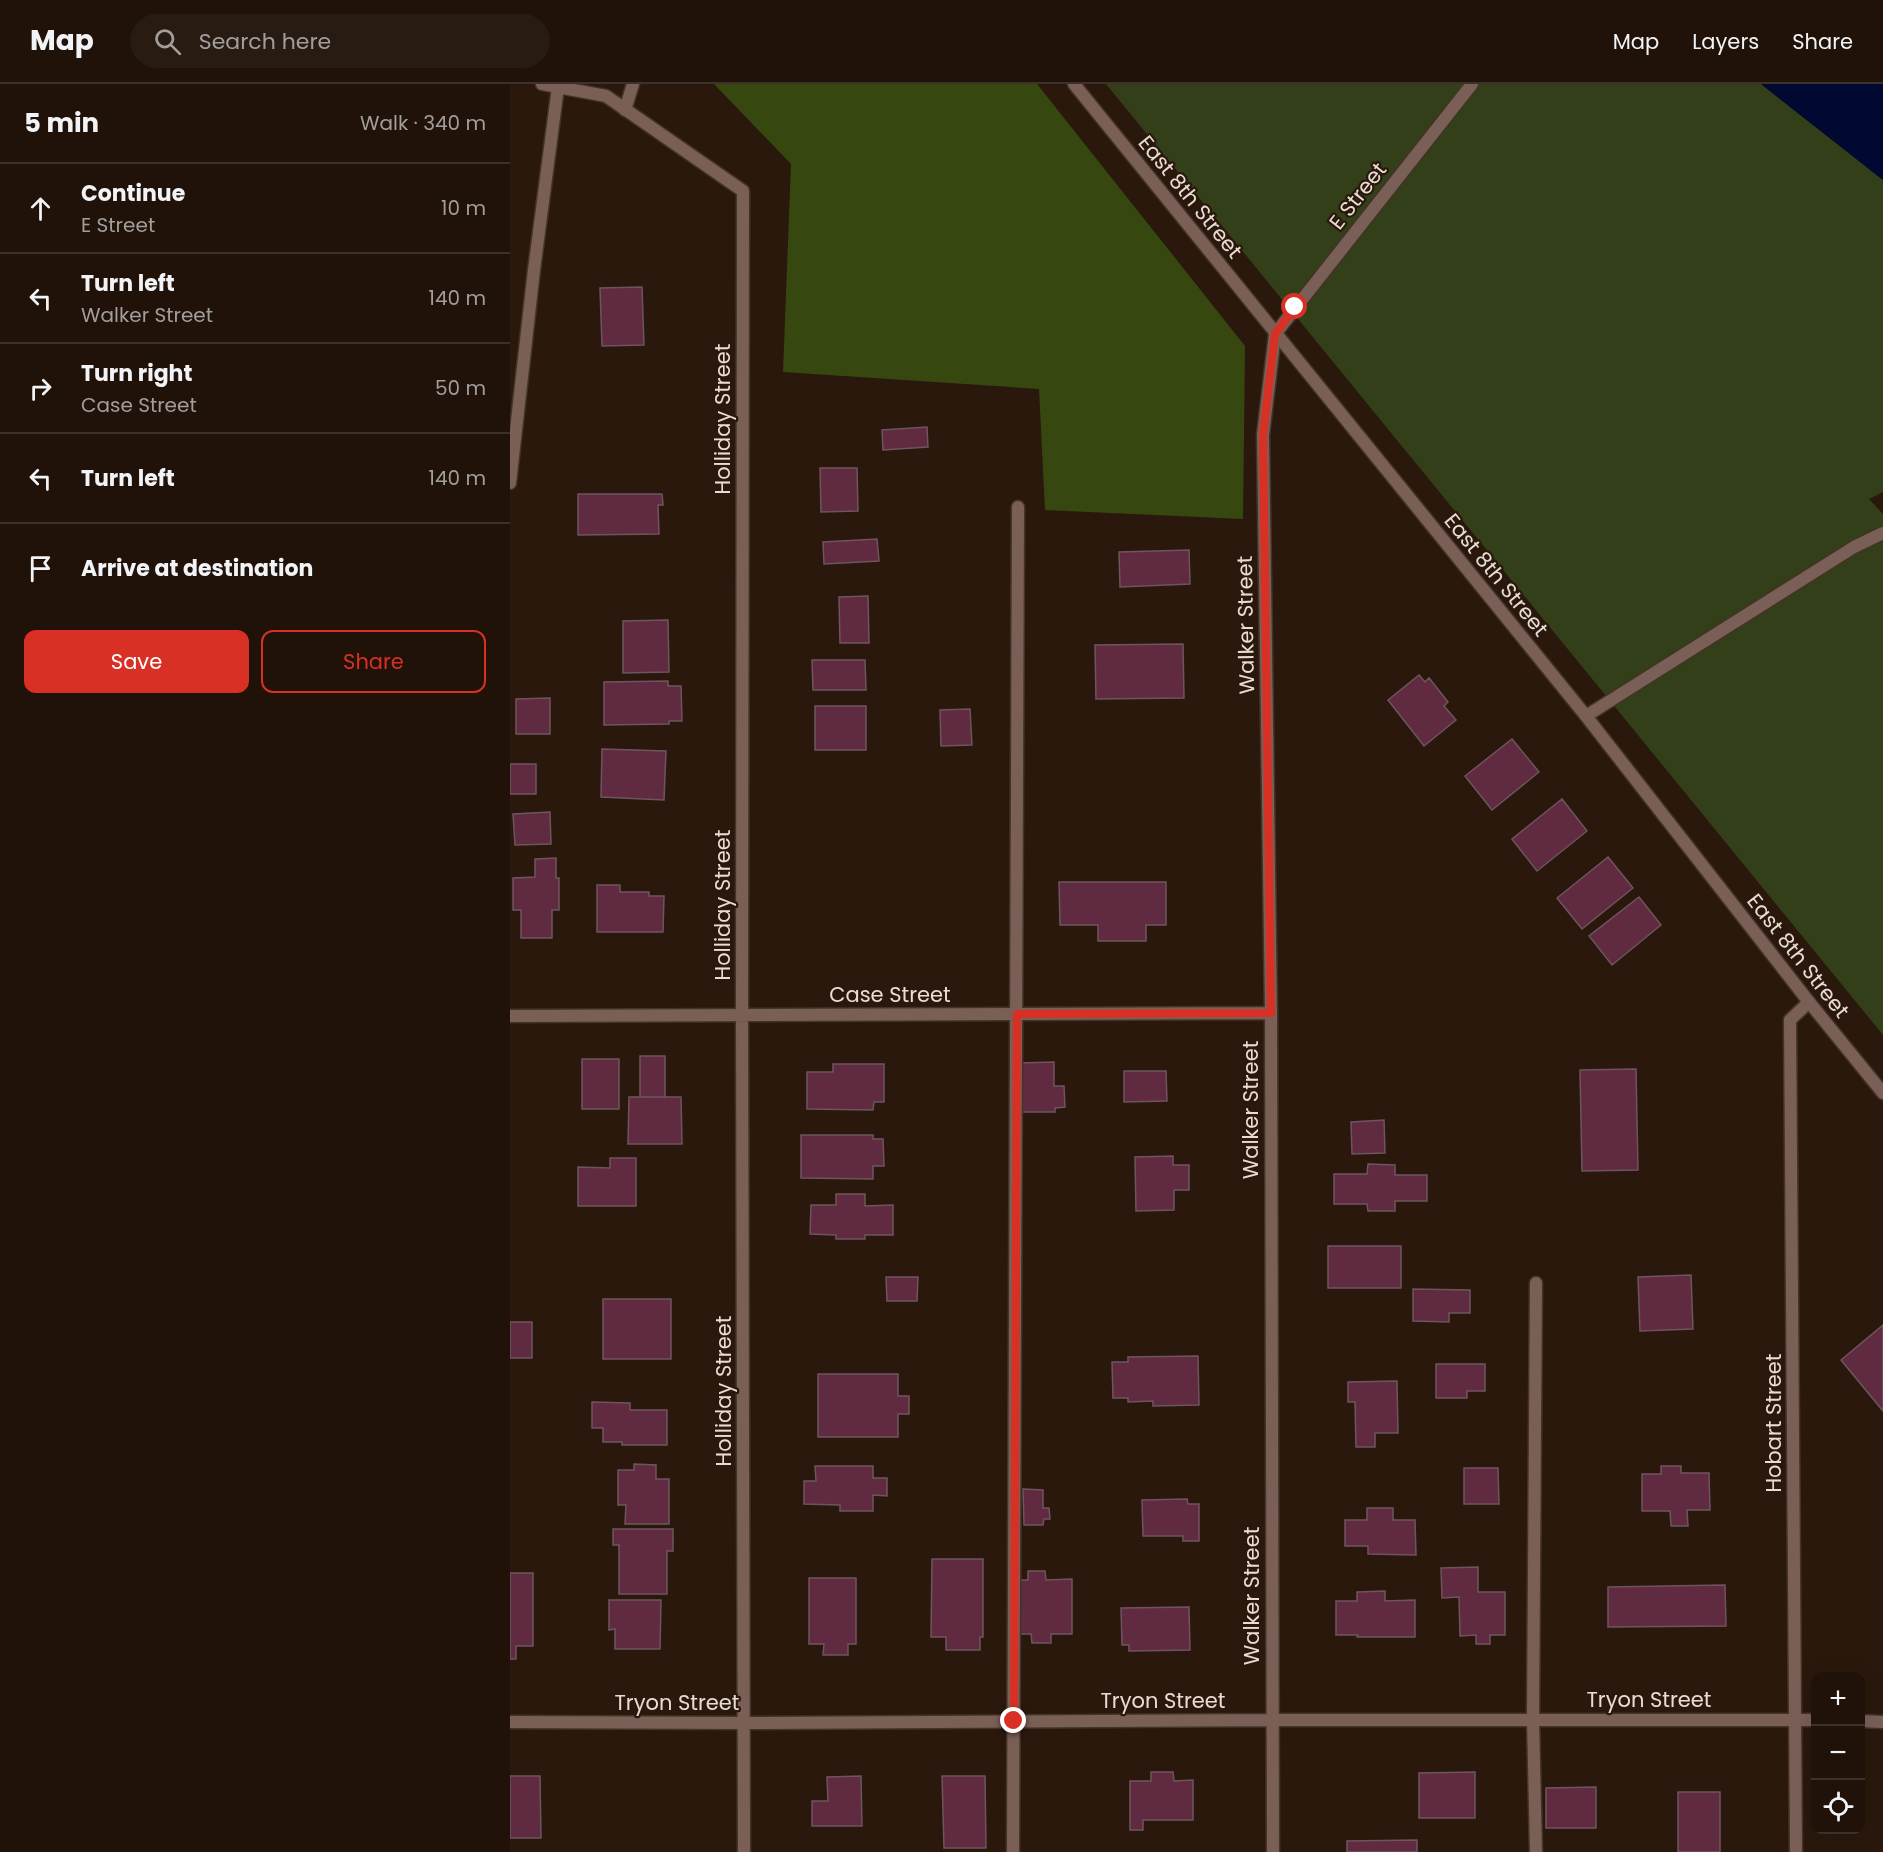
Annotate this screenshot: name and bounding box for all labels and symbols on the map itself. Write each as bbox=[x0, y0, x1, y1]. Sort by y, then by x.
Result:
street label: East 8th Street bbox=[1132, 129, 1249, 264]
street label: E Street bbox=[1322, 156, 1393, 235]
route start bbox=[1281, 293, 1307, 319]
street label: Holliday Street bbox=[708, 344, 737, 494]
street label: East 8th Street bbox=[1438, 507, 1555, 642]
street label: Walker Street bbox=[1230, 555, 1261, 695]
street label: Holliday Street bbox=[708, 830, 737, 980]
street label: East 8th Street bbox=[1741, 887, 1856, 1024]
street label: Case Street bbox=[829, 980, 951, 1009]
street label: Walker Street bbox=[1236, 1041, 1265, 1179]
street label: Holliday Street bbox=[709, 1316, 738, 1466]
street label: Hobart Street bbox=[1759, 1354, 1788, 1492]
street label: Walker Street bbox=[1237, 1527, 1266, 1665]
street label: Tryon Street bbox=[1587, 1685, 1712, 1714]
street label: Tryon Street bbox=[1101, 1686, 1226, 1715]
street label: Tryon Street bbox=[615, 1688, 740, 1717]
route end bbox=[1000, 1707, 1026, 1733]

